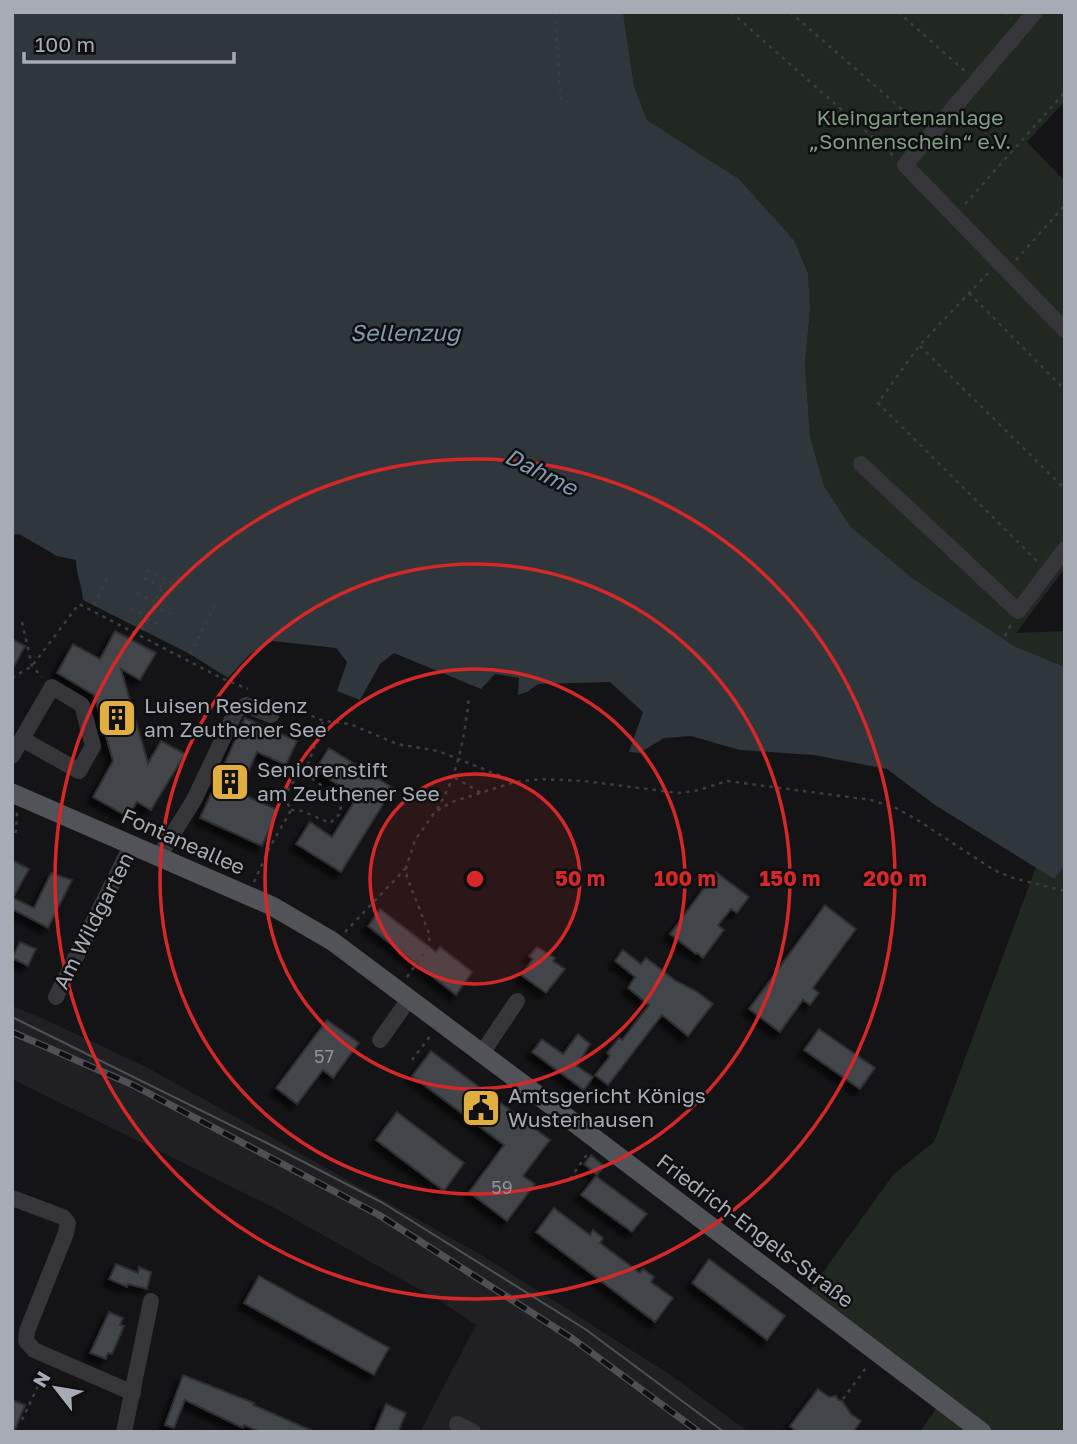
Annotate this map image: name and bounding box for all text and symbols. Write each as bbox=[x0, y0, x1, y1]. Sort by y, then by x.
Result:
scale bar bbox=[24, 21, 234, 65]
text: 100 m bbox=[35, 31, 95, 57]
park label: Kleingartenanlage „Sonnenschein“ e.V. bbox=[809, 104, 1011, 154]
water label: Sellenzug bbox=[350, 318, 462, 346]
water label: Dahme bbox=[501, 441, 584, 502]
place label: Luisen Residenz am Zeuthener See bbox=[144, 692, 327, 742]
building icon: Luisen Residenz am Zeuthener See bbox=[96, 697, 138, 739]
place label: Seniorenstift am Zeuthener See bbox=[257, 756, 440, 806]
building icon: Seniorenstift am Zeuthener See bbox=[209, 761, 251, 803]
street label: Fontaneallee bbox=[118, 802, 249, 880]
street label: Am Wildgarten bbox=[47, 848, 139, 993]
text: 50 m bbox=[555, 865, 605, 891]
text: 100 m bbox=[654, 865, 716, 891]
text: 150 m bbox=[760, 865, 820, 891]
text: 200 m bbox=[863, 865, 927, 891]
centre of rings bbox=[463, 867, 487, 891]
house number: 57 bbox=[314, 1045, 334, 1067]
place label: Amtsgericht Königs Wusterhausen bbox=[508, 1082, 706, 1132]
public building icon: Amtsgericht Königs Wusterhausen bbox=[460, 1087, 502, 1129]
street label: Friedrich-Engels-Straße bbox=[652, 1148, 859, 1313]
house number: 59 bbox=[491, 1176, 513, 1198]
north arrow bbox=[21, 1353, 91, 1423]
text: N bbox=[27, 1367, 55, 1391]

